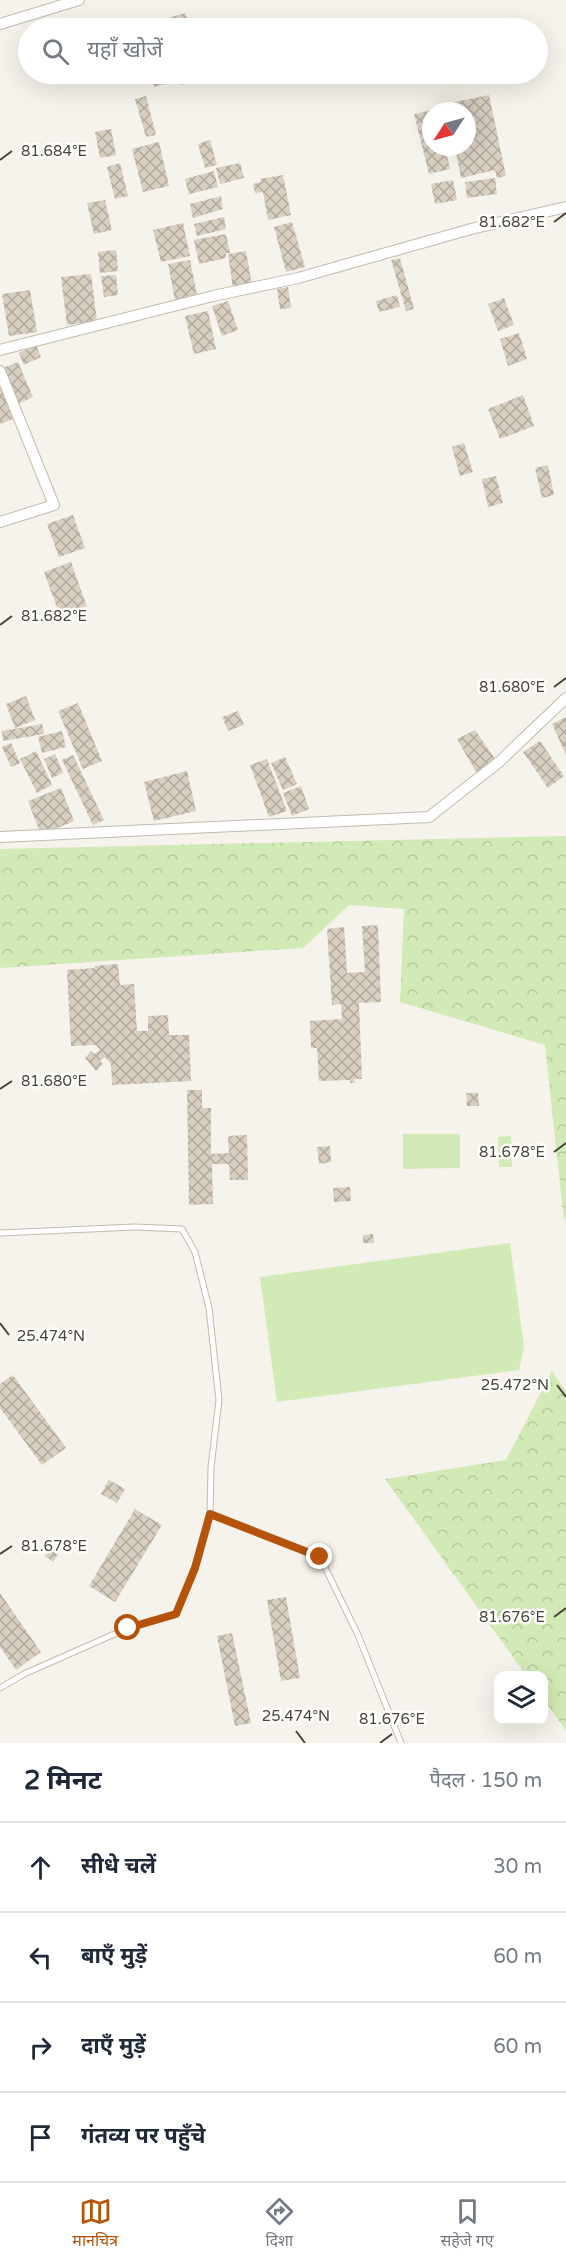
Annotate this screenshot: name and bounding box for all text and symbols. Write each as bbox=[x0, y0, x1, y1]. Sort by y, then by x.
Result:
search box bbox=[18, 18, 548, 84]
icon: search bbox=[39, 35, 72, 68]
text: यहाँ खोजें bbox=[87, 37, 163, 63]
north arrow bbox=[422, 102, 476, 156]
text: 81.684°E bbox=[21, 142, 87, 160]
text: 81.682°E bbox=[479, 213, 545, 231]
text: 81.682°E bbox=[21, 607, 87, 625]
text: 81.680°E bbox=[479, 678, 545, 696]
text: 81.680°E bbox=[21, 1072, 87, 1090]
text: 81.678°E bbox=[479, 1143, 545, 1161]
text: 25.474°N bbox=[17, 1327, 85, 1345]
text: 25.472°N bbox=[481, 1376, 549, 1394]
text: 81.678°E bbox=[21, 1537, 87, 1555]
route end bbox=[306, 1543, 332, 1569]
text: 81.676°E bbox=[479, 1608, 545, 1626]
route start bbox=[114, 1614, 140, 1640]
map controls bbox=[494, 1671, 548, 1725]
button: layers bbox=[494, 1671, 548, 1725]
text: 25.474°N bbox=[262, 1707, 330, 1725]
text: 81.676°E bbox=[359, 1710, 425, 1728]
text: 2 मिनट bbox=[24, 1765, 102, 1796]
text: पैदल · 150 m bbox=[430, 1769, 542, 1793]
icon: ahead bbox=[24, 1851, 57, 1884]
text: सीधे चलें bbox=[81, 1853, 156, 1879]
text: 30 m bbox=[493, 1855, 542, 1879]
icon: left bbox=[24, 1941, 57, 1974]
text: बाएँ मुड़ें bbox=[81, 1943, 147, 1969]
text: 60 m bbox=[493, 1945, 542, 1969]
icon: right bbox=[24, 2031, 57, 2064]
text: दाएँ मुड़ें bbox=[81, 2033, 146, 2059]
text: 60 m bbox=[493, 2035, 542, 2059]
icon: arrive bbox=[24, 2121, 57, 2154]
text: गंतव्य पर पहुँचे bbox=[81, 2123, 206, 2149]
tab: मानचित्र bbox=[72, 2195, 118, 2253]
tab: दिशा bbox=[263, 2195, 296, 2253]
tab: सहेजे गए bbox=[440, 2195, 494, 2253]

